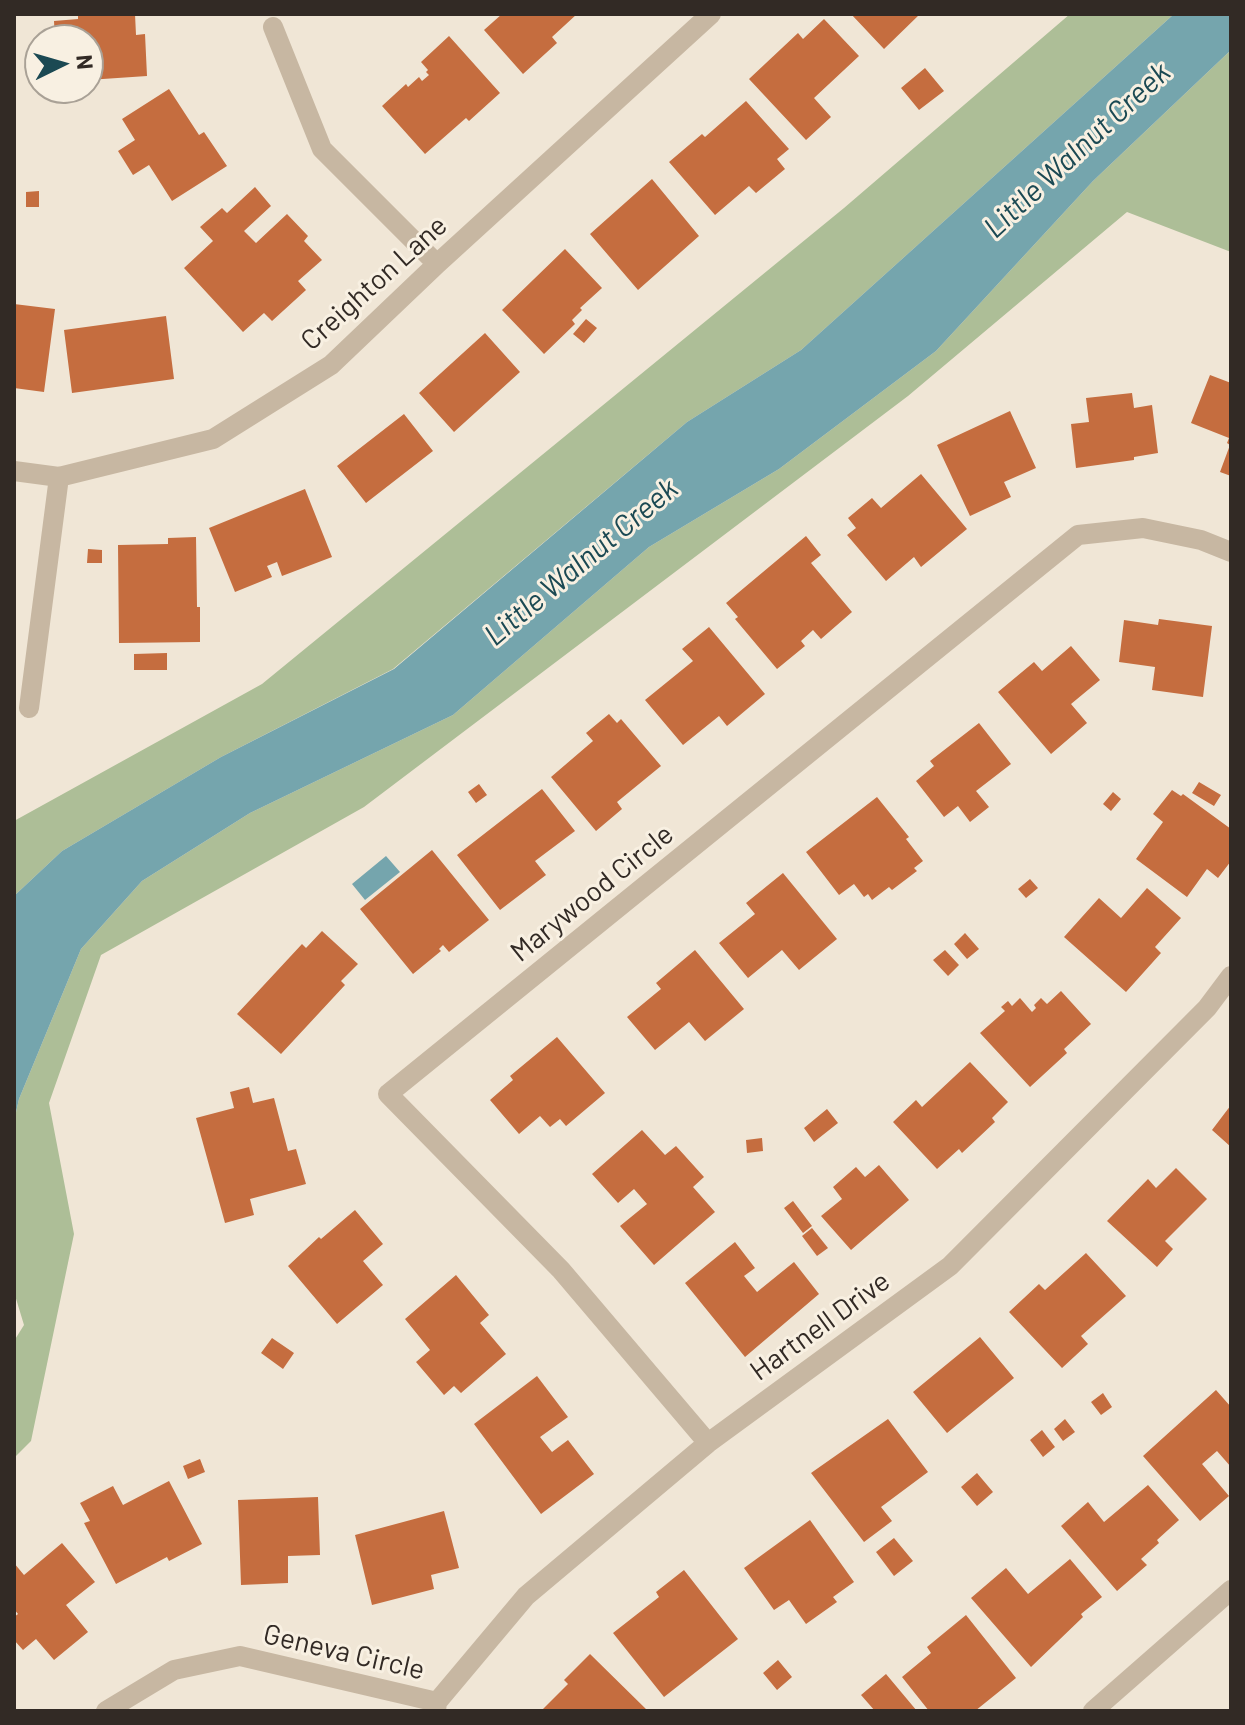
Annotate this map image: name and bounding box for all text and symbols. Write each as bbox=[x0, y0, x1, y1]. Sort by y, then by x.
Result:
north arrow bbox=[24, 24, 104, 104]
text: N bbox=[72, 54, 100, 71]
water label: Little Walnut Creek bbox=[976, 55, 1178, 245]
street label: Creighton Lane bbox=[294, 209, 454, 357]
water label: Little Walnut Creek bbox=[477, 471, 685, 653]
street label: Marywood Circle bbox=[504, 817, 680, 969]
street label: Hartnell Drive bbox=[744, 1264, 896, 1388]
street label: Geneva Circle bbox=[260, 1617, 428, 1687]

